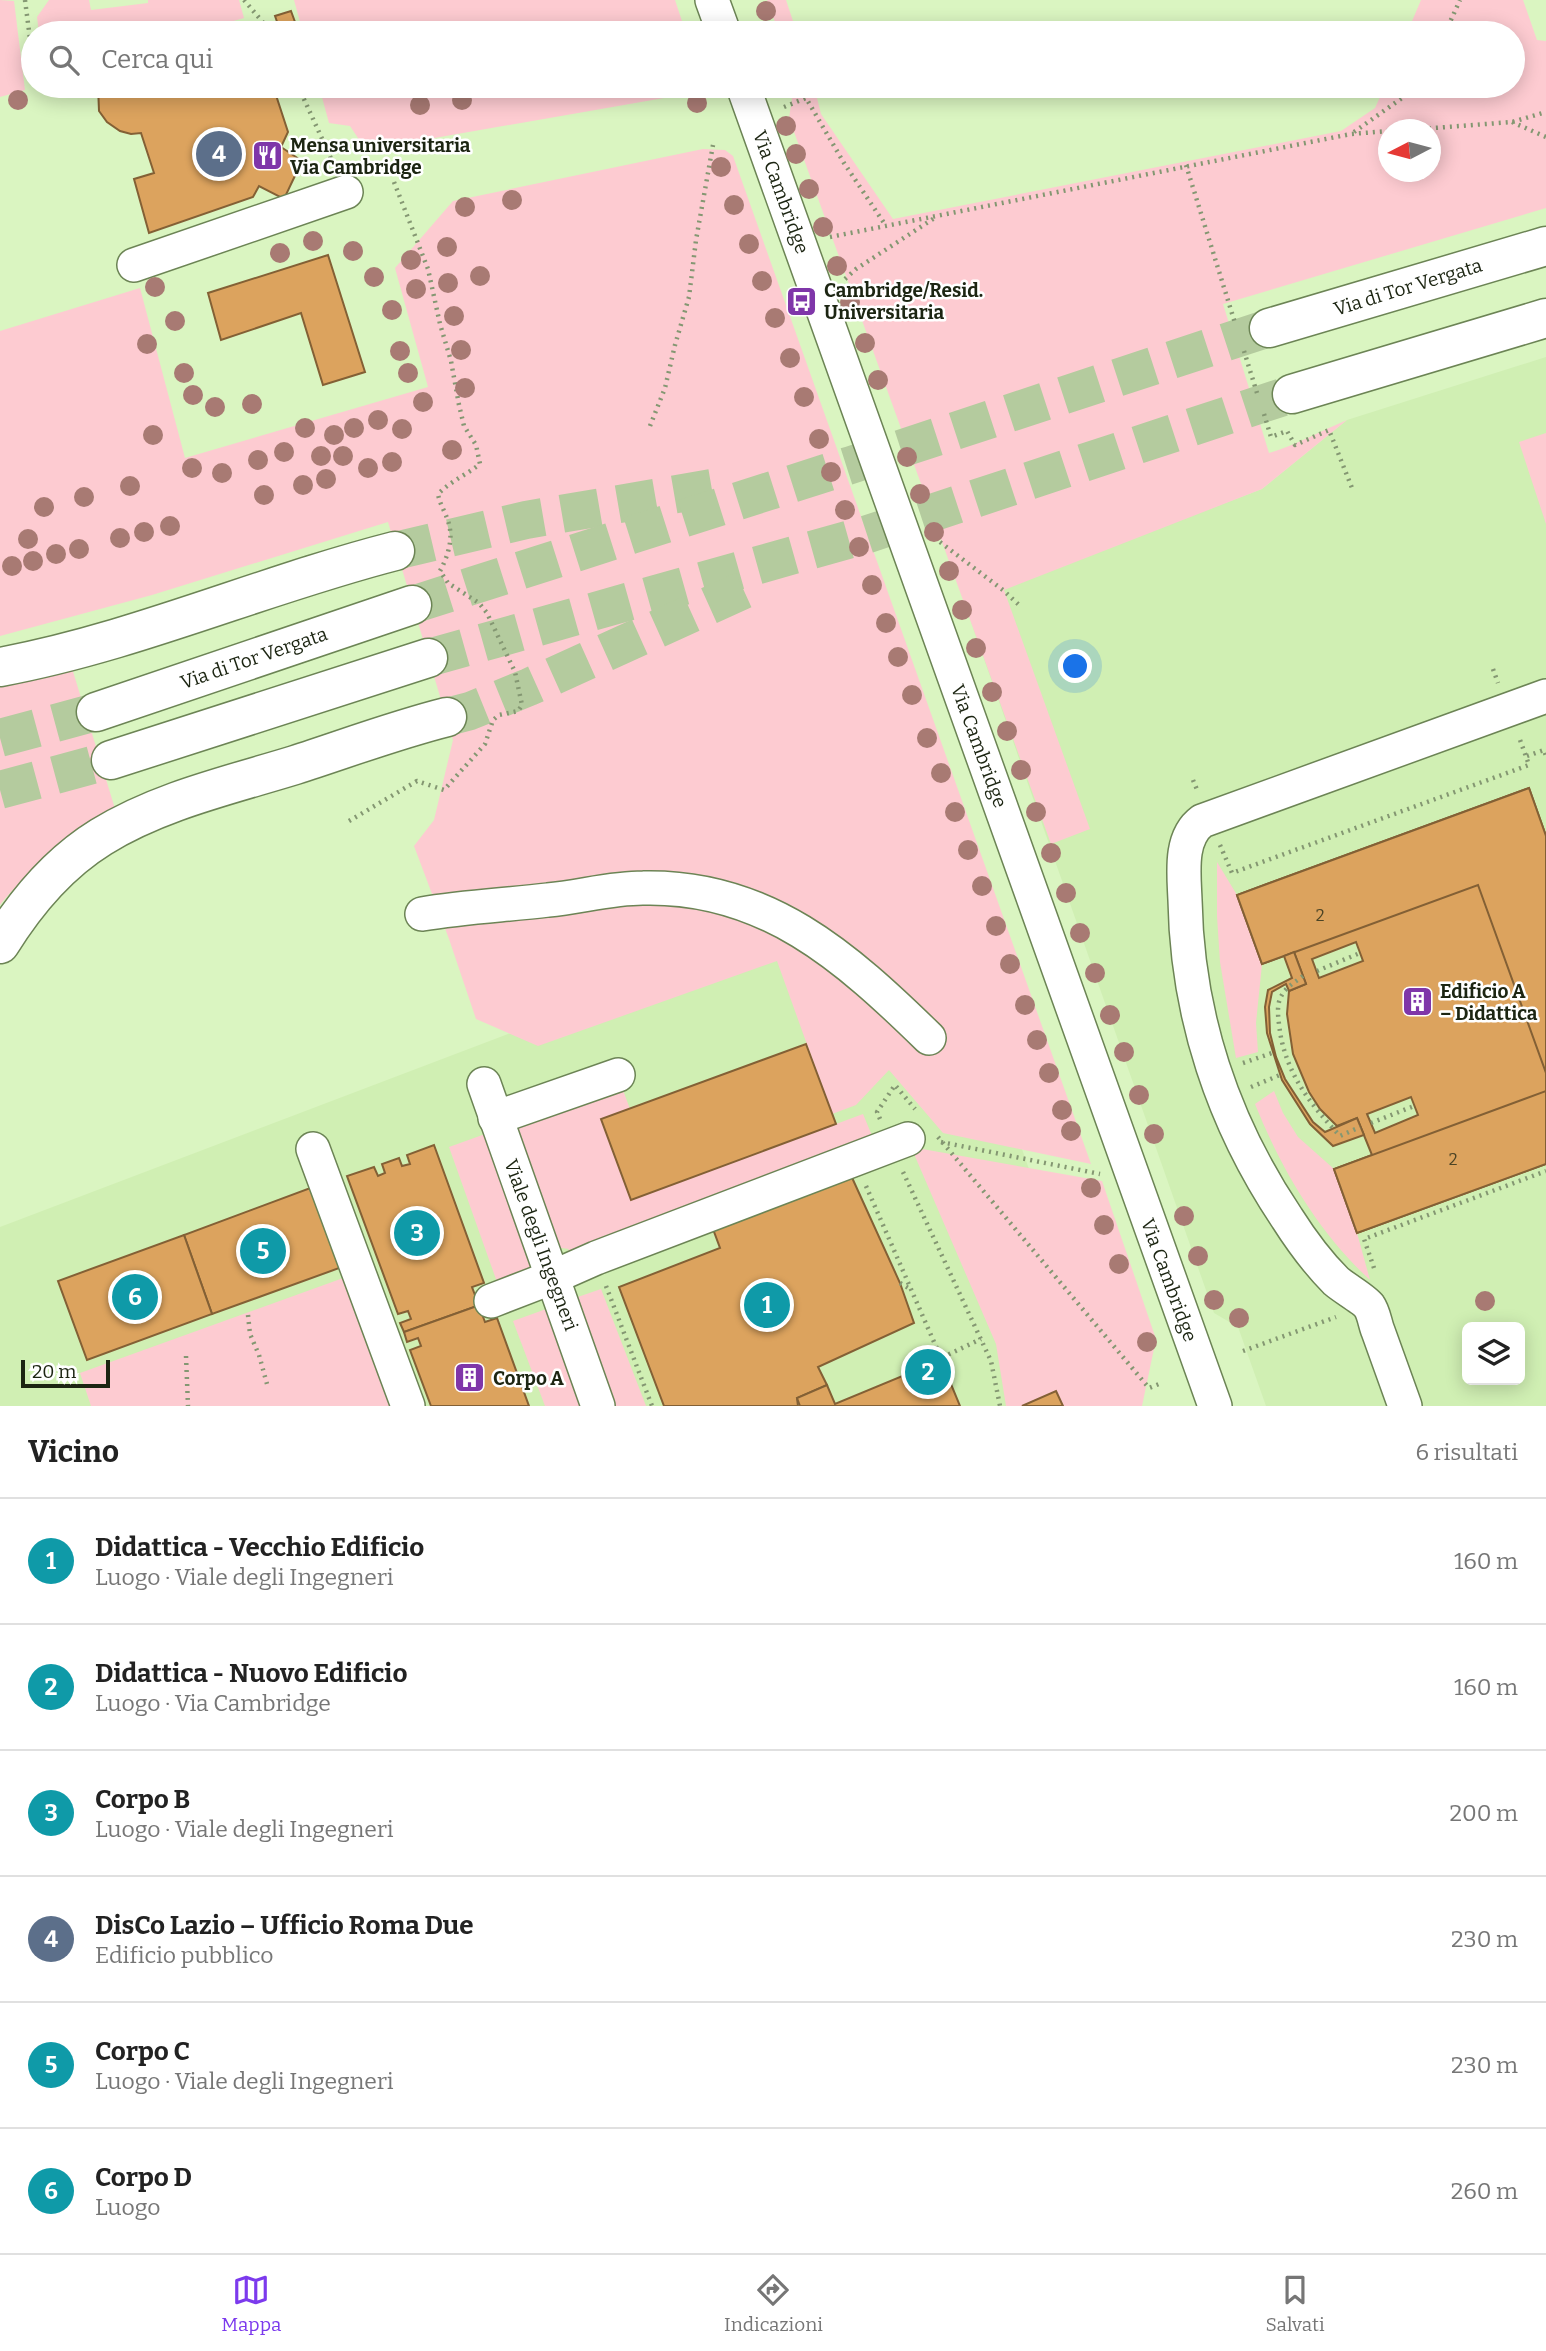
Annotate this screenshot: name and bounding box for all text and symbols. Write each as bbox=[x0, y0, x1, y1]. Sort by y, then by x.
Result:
search box bbox=[21, 21, 1525, 98]
icon: search bbox=[45, 41, 83, 79]
text: Cerca qui bbox=[101, 44, 213, 75]
north arrow bbox=[1378, 119, 1441, 182]
street label: Via Cambridge bbox=[748, 127, 814, 257]
pin: 4 bbox=[196, 128, 242, 180]
place label: Mensa universitaria Via Cambridge bbox=[290, 134, 471, 179]
restaurant icon: Mensa universitaria Via Cambridge bbox=[250, 139, 284, 173]
street label: Via di Tor Vergata bbox=[1331, 253, 1486, 321]
place label: Cambridge/Resid. Universitaria bbox=[824, 279, 983, 324]
bus stop icon: Cambridge/Resid. Universitaria bbox=[784, 284, 818, 318]
street label: Via di Tor Vergata bbox=[177, 622, 331, 694]
your location bbox=[1058, 649, 1092, 683]
street label: Via Cambridge bbox=[946, 681, 1012, 811]
house number: 2 bbox=[1316, 906, 1324, 925]
place label: Edificio A – Didattica bbox=[1440, 980, 1538, 1025]
building icon: Edificio A – Didattica bbox=[1400, 985, 1434, 1019]
house number: 2 bbox=[1449, 1150, 1457, 1169]
street label: Viale degli Ingegneri bbox=[499, 1156, 583, 1334]
pin: 3 bbox=[394, 1207, 440, 1259]
street label: Via Cambridge bbox=[1136, 1215, 1202, 1345]
pin: 5 bbox=[240, 1225, 286, 1277]
pin: 6 bbox=[112, 1271, 158, 1323]
pin: 1 bbox=[744, 1279, 790, 1331]
map controls bbox=[1462, 1322, 1525, 1385]
button: layers bbox=[1462, 1322, 1525, 1385]
pin: 2 bbox=[905, 1346, 951, 1398]
scale bar bbox=[21, 1357, 110, 1389]
text: 20 m bbox=[32, 1360, 76, 1383]
building icon: Corpo A bbox=[453, 1361, 487, 1395]
place label: Corpo A bbox=[493, 1367, 564, 1390]
text: Vicino bbox=[28, 1434, 119, 1470]
text: 6 risultati bbox=[1415, 1438, 1518, 1466]
text: Didattica - Vecchio Edificio bbox=[95, 1532, 424, 1563]
text: 1 bbox=[46, 1547, 56, 1575]
text: 160 m bbox=[1454, 1547, 1518, 1575]
text: Luogo · Viale degli Ingegneri bbox=[95, 1563, 394, 1591]
text: Didattica - Nuovo Edificio bbox=[95, 1658, 407, 1689]
text: 2 bbox=[45, 1673, 57, 1701]
text: 160 m bbox=[1454, 1673, 1518, 1701]
text: Luogo · Via Cambridge bbox=[95, 1689, 331, 1717]
text: Corpo B bbox=[95, 1784, 190, 1815]
text: 3 bbox=[44, 1799, 58, 1827]
text: 200 m bbox=[1449, 1799, 1518, 1827]
text: Luogo · Viale degli Ingegneri bbox=[95, 1815, 394, 1843]
text: DisCo Lazio – Ufficio Roma Due bbox=[95, 1910, 474, 1941]
text: 4 bbox=[44, 1925, 58, 1953]
text: 230 m bbox=[1451, 1925, 1518, 1953]
text: Edificio pubblico bbox=[95, 1941, 273, 1969]
text: Corpo C bbox=[95, 2036, 190, 2067]
text: 5 bbox=[45, 2051, 57, 2079]
text: 230 m bbox=[1451, 2051, 1518, 2079]
text: Luogo · Viale degli Ingegneri bbox=[95, 2067, 394, 2095]
text: Corpo D bbox=[95, 2162, 192, 2193]
text: 6 bbox=[44, 2177, 58, 2205]
text: 260 m bbox=[1451, 2177, 1518, 2205]
text: Luogo bbox=[95, 2193, 161, 2221]
tab: Mappa bbox=[221, 2271, 281, 2336]
tab: Indicazioni bbox=[724, 2271, 823, 2336]
tab: Salvati bbox=[1266, 2271, 1325, 2336]

